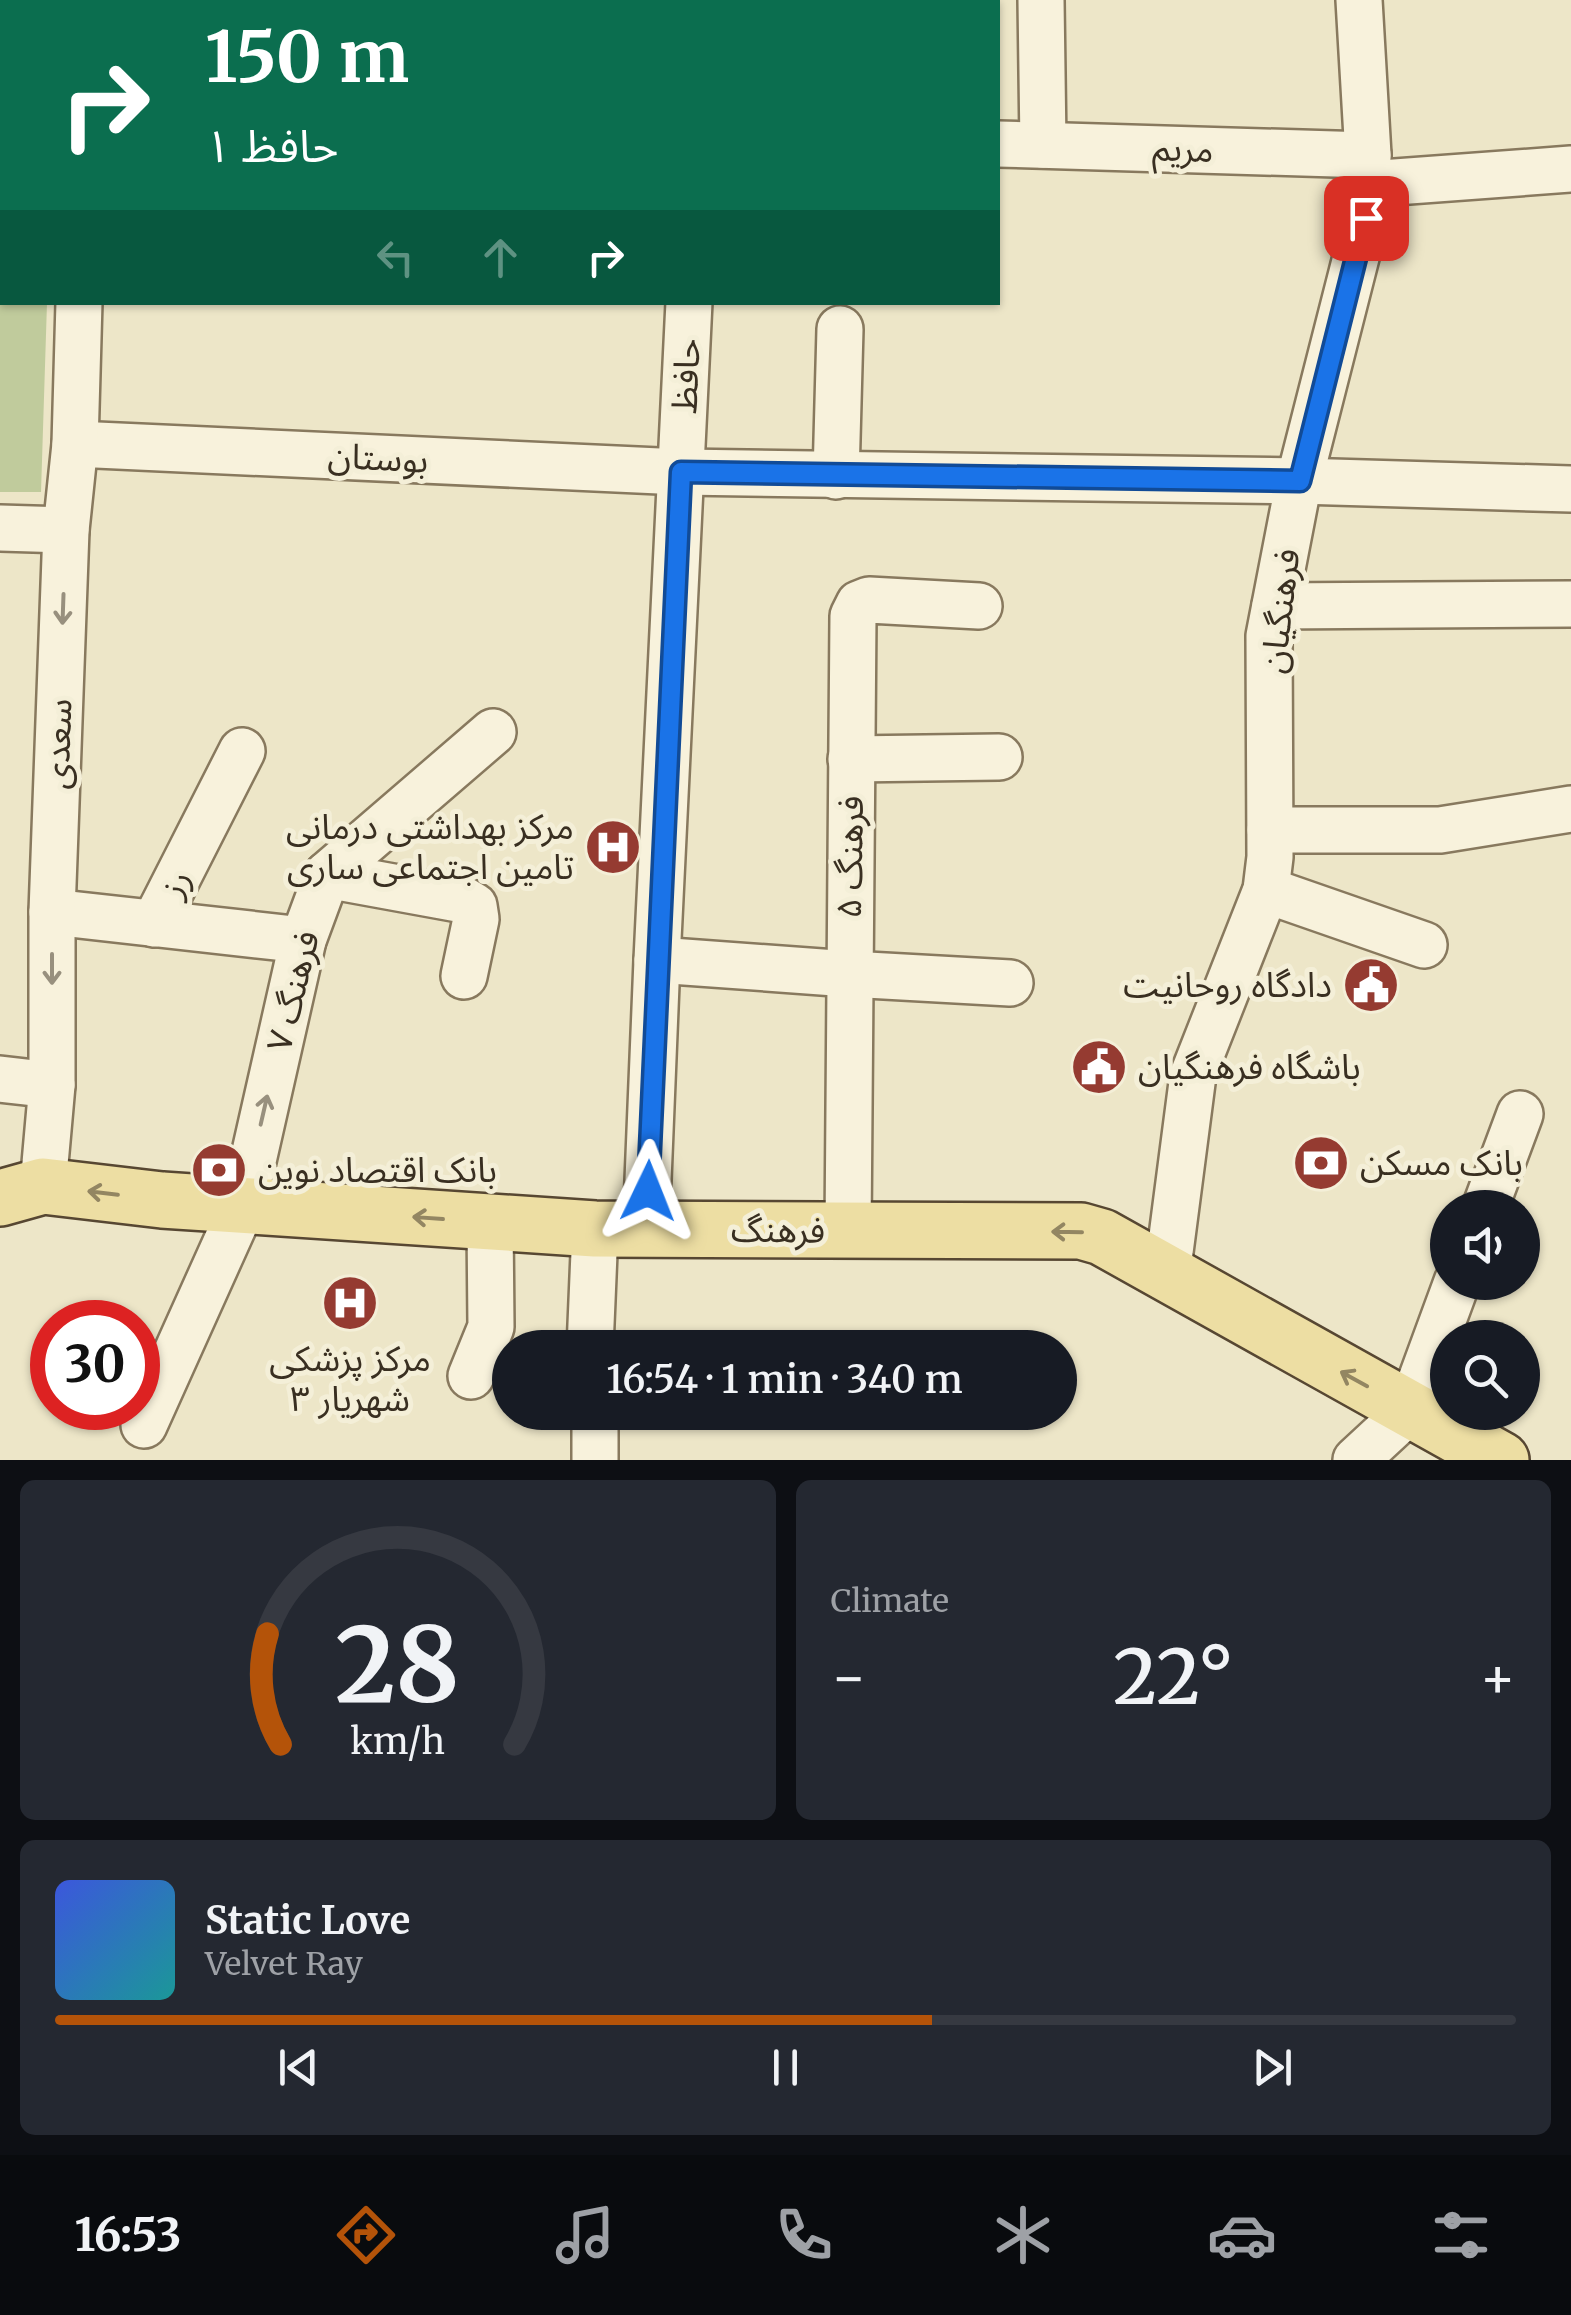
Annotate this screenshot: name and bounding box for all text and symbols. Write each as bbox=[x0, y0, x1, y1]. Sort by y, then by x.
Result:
text: 150 m bbox=[205, 13, 409, 101]
icon: right bbox=[40, 40, 170, 170]
text: حافظ ۱ bbox=[205, 118, 339, 174]
street label: مریم bbox=[1151, 126, 1214, 177]
pin bbox=[1324, 176, 1409, 261]
icon: arrive bbox=[1339, 191, 1394, 246]
icon: left bbox=[368, 230, 423, 285]
icon: ahead bbox=[473, 230, 528, 285]
icon: right bbox=[578, 230, 633, 285]
street label: حافظ bbox=[662, 337, 710, 415]
street label: بوستان bbox=[327, 433, 429, 483]
street label: فرهنگیان bbox=[1251, 546, 1309, 676]
one-way arrow bbox=[53, 593, 72, 625]
street label: سعدی bbox=[34, 698, 82, 790]
street label: فرهنگ ۵ bbox=[827, 795, 873, 919]
place label: مرکز بهداشتی درمانی تامین اجتماعی ساری bbox=[286, 805, 574, 889]
hospital icon: مرکز بهداشتی درمانی تامین اجتماعی ساری bbox=[583, 817, 643, 877]
street label: رز bbox=[149, 862, 200, 905]
street label: فرهنگ ۷ bbox=[257, 926, 329, 1056]
one-way arrow bbox=[42, 952, 62, 985]
public building icon: دادگاه روحانیت bbox=[1341, 955, 1401, 1015]
place label: دادگاه روحانیت bbox=[1123, 963, 1332, 1007]
public building icon: باشگاه فرهنگیان bbox=[1069, 1037, 1129, 1097]
place label: باشگاه فرهنگیان bbox=[1138, 1045, 1361, 1089]
one-way arrow bbox=[256, 1095, 275, 1127]
bank icon: بانک مسکن bbox=[1291, 1133, 1351, 1193]
position arrow bbox=[596, 1139, 700, 1243]
bank icon: بانک اقتصاد نوین bbox=[189, 1140, 249, 1200]
place label: بانک مسکن bbox=[1360, 1141, 1523, 1185]
place label: بانک اقتصاد نوین bbox=[258, 1148, 497, 1192]
one-way arrow bbox=[88, 1183, 120, 1202]
map controls bbox=[1430, 1190, 1540, 1430]
button: sound bbox=[1430, 1190, 1540, 1300]
street label: فرهنگ bbox=[730, 1207, 826, 1253]
one-way arrow bbox=[412, 1208, 444, 1227]
one-way arrow bbox=[1052, 1222, 1084, 1241]
hospital icon: مرکز پزشکی شهریار ۳ bbox=[320, 1273, 380, 1333]
speed limit sign: 30 bbox=[30, 1300, 160, 1430]
button: search bbox=[1430, 1320, 1540, 1430]
place label: مرکز پزشکی شهریار ۳ bbox=[269, 1337, 431, 1421]
text: 16:54 · 1 min · 340 m bbox=[606, 1356, 963, 1403]
one-way arrow bbox=[1340, 1368, 1369, 1388]
text: Climate bbox=[831, 1581, 949, 1621]
text: 28 bbox=[335, 1600, 460, 1730]
text: 22° bbox=[1113, 1630, 1233, 1724]
text: − bbox=[831, 1643, 867, 1712]
text: + bbox=[1479, 1643, 1516, 1712]
text: km/h bbox=[350, 1719, 445, 1764]
text: Static Love bbox=[205, 1897, 410, 1944]
text: Velvet Ray bbox=[205, 1944, 363, 1984]
icon: previous bbox=[271, 2040, 326, 2095]
icon: pause bbox=[758, 2040, 813, 2095]
icon: next bbox=[1245, 2040, 1300, 2095]
icon: directions bbox=[331, 2200, 401, 2270]
icon: music bbox=[550, 2200, 620, 2270]
icon: phone bbox=[769, 2200, 839, 2270]
icon: climate bbox=[988, 2200, 1058, 2270]
icon: car bbox=[1207, 2200, 1277, 2270]
icon: filters bbox=[1426, 2200, 1496, 2270]
text: 16:53 bbox=[75, 2207, 181, 2263]

